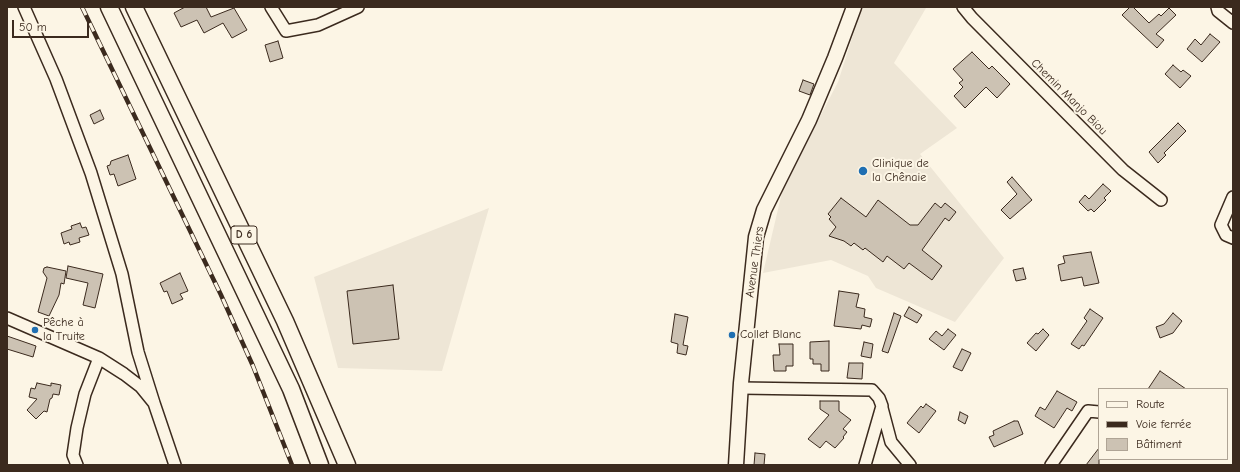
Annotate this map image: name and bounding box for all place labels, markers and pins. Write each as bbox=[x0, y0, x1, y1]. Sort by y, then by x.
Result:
place label: Clinique de la Chênaie bbox=[872, 157, 929, 185]
marker: Clinique de la Chênaie bbox=[857, 165, 869, 177]
place label: Pêche à la Truite bbox=[43, 316, 85, 344]
marker: Pêche à la Truite bbox=[30, 325, 40, 335]
place label: Collet Blanc bbox=[740, 328, 801, 342]
marker: Collet Blanc bbox=[727, 330, 737, 340]

